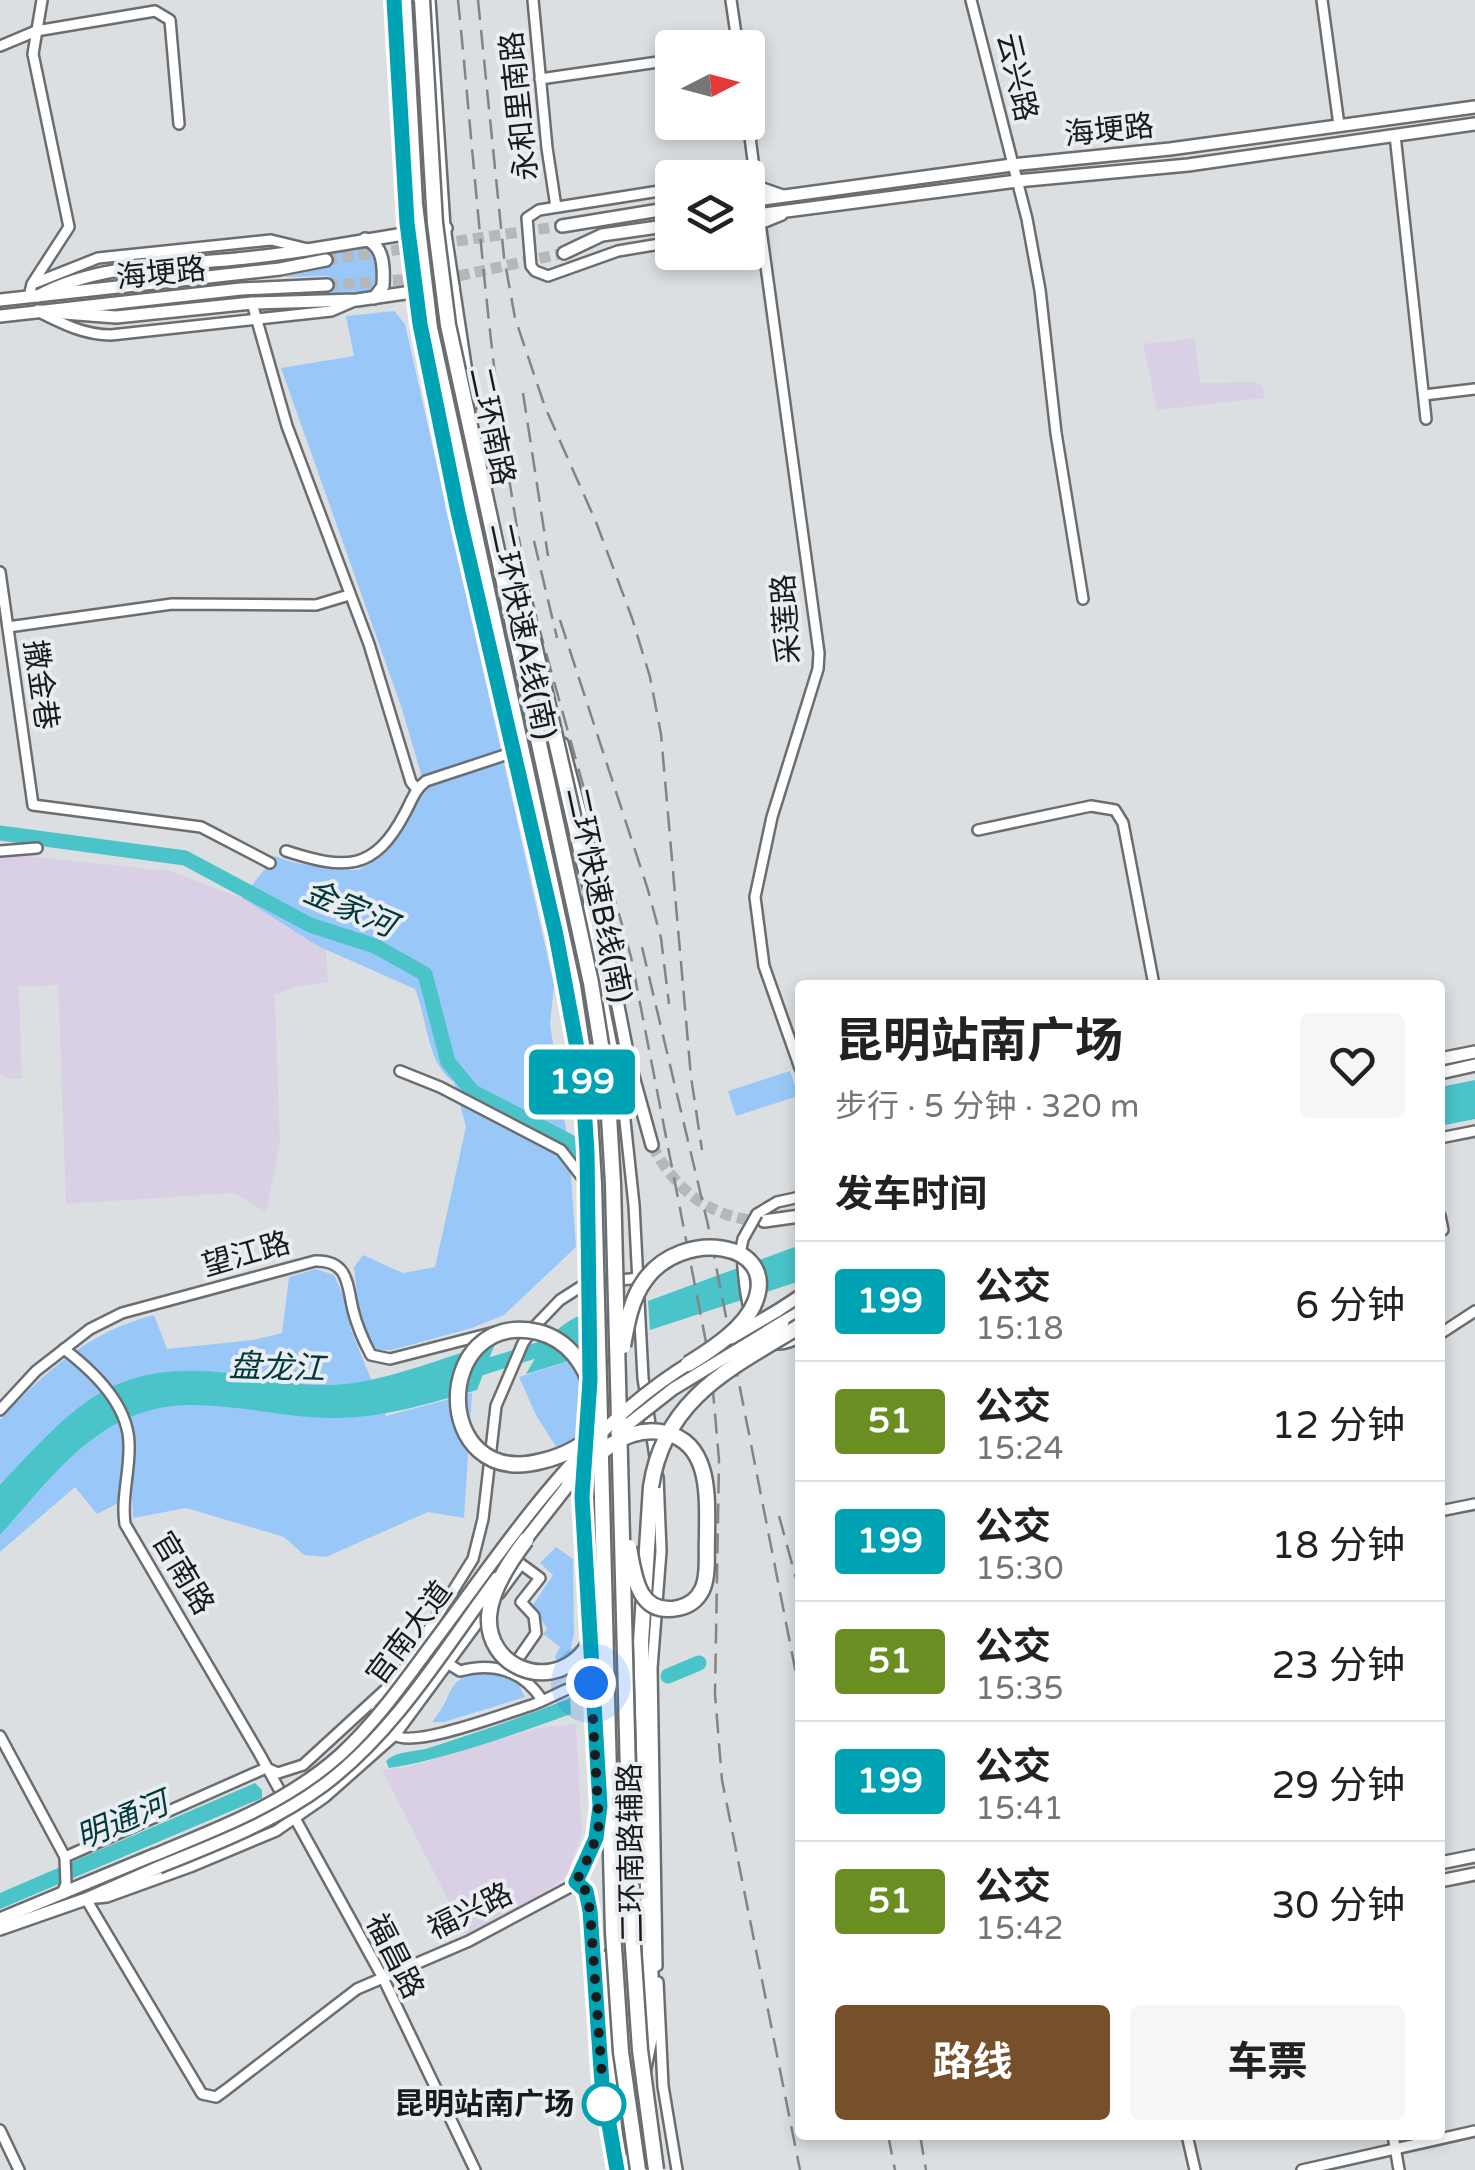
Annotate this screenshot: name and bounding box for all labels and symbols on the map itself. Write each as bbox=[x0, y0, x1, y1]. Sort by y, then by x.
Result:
street label: 永和里南路 bbox=[493, 29, 546, 182]
street label: 云兴路 bbox=[988, 29, 1045, 125]
north arrow bbox=[655, 30, 765, 140]
street label: 海埂路 bbox=[1062, 107, 1156, 154]
street label: 海埂路 bbox=[114, 250, 208, 297]
street label: 二环南路 bbox=[461, 364, 522, 489]
street label: 二环快速A线(南) bbox=[481, 519, 564, 743]
street label: 采莲路 bbox=[765, 573, 808, 665]
street label: 撒金巷 bbox=[16, 638, 65, 732]
street label: 二环快速B线(南) bbox=[558, 784, 639, 1006]
water label: 金家河 bbox=[298, 873, 407, 948]
line badge: 199 bbox=[524, 1050, 640, 1114]
street label: 望江路 bbox=[198, 1224, 294, 1285]
water label: 盘龙江 bbox=[228, 1347, 329, 1389]
street label: 官南路 bbox=[144, 1525, 222, 1621]
street label: 官南大道 bbox=[359, 1574, 460, 1692]
your location bbox=[566, 1658, 616, 1708]
street label: 二环南路辅路 bbox=[611, 1763, 652, 1943]
water label: 明通河 bbox=[71, 1782, 180, 1857]
street label: 福兴路 bbox=[422, 1875, 519, 1948]
street label: 福昌路 bbox=[358, 1908, 431, 2005]
marker: 昆明站南广场 bbox=[583, 2083, 625, 2125]
place label: 昆明站南广场 bbox=[394, 2086, 574, 2123]

